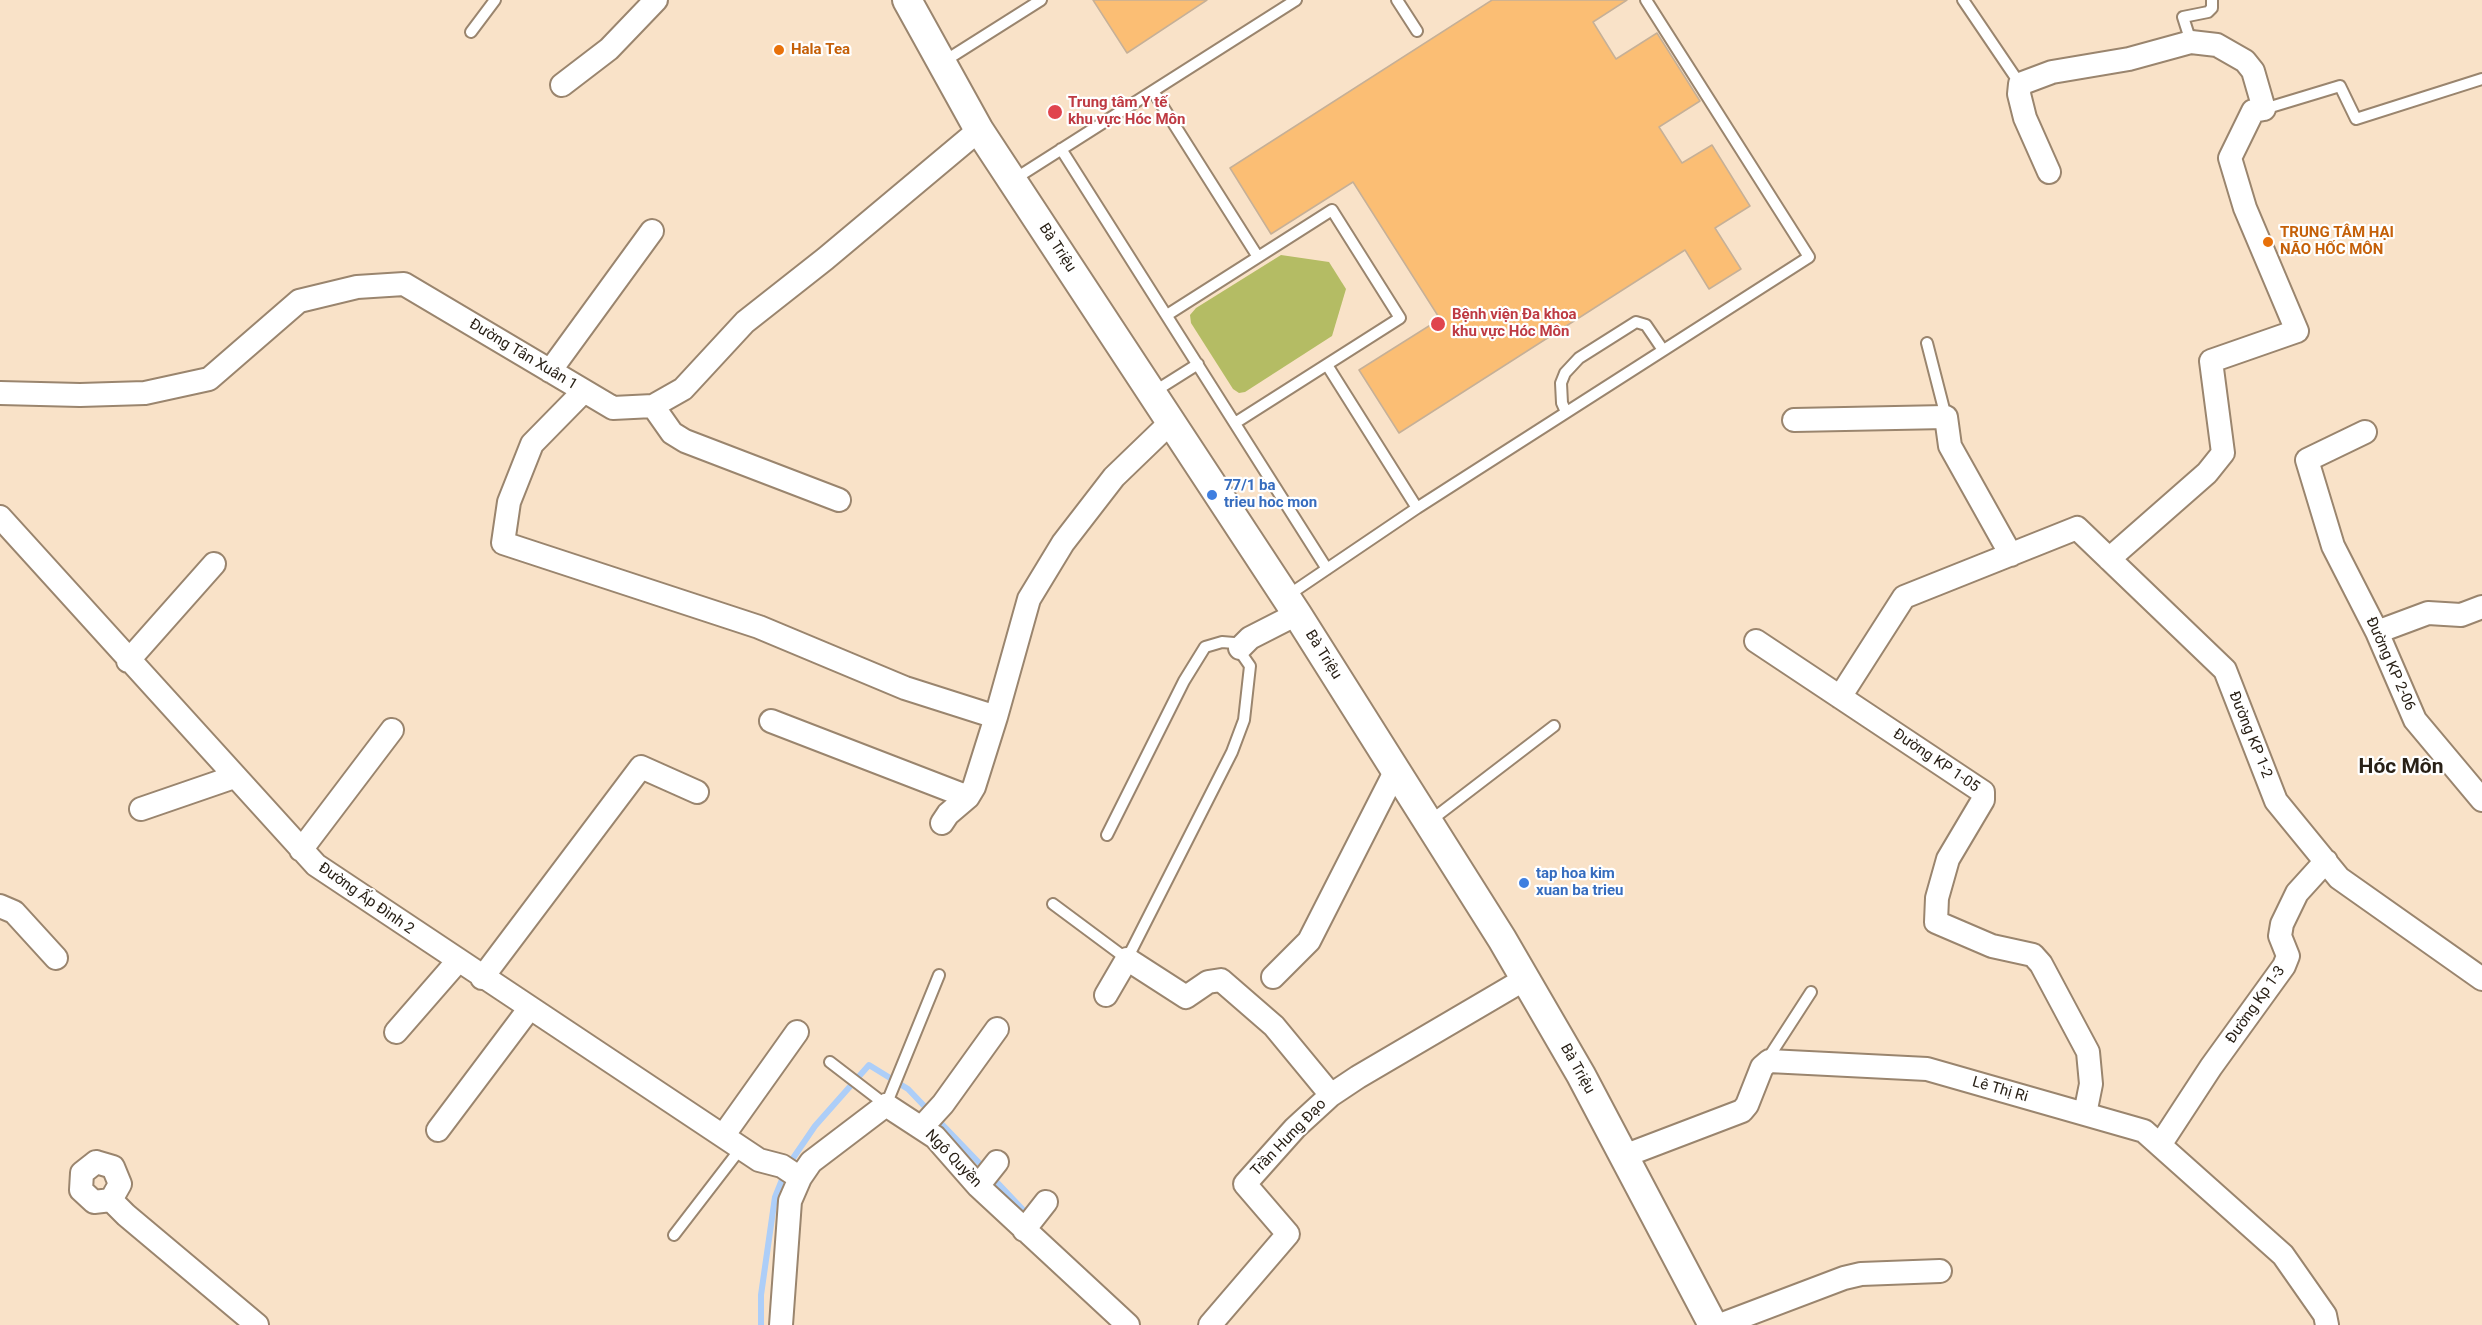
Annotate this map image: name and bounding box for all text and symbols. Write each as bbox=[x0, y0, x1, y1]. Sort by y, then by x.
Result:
place label: Hala Tea bbox=[791, 41, 850, 59]
marker: Hala Tea bbox=[772, 43, 786, 57]
place label: Trung tâm Y tế khu vực Hóc Môn bbox=[1068, 94, 1185, 129]
marker: Trung tâm Y tế khu vực Hóc Môn bbox=[1046, 103, 1064, 121]
street label: Bà Triệu bbox=[1035, 220, 1079, 276]
place label: TRUNG TÂM HẠI NÃO HỐC MÔN bbox=[2280, 224, 2394, 259]
marker: TRUNG TÂM HẠI NÃO HỐC MÔN bbox=[2261, 235, 2275, 249]
place label: Bệnh viện Đa khoa khu vực Hóc Môn bbox=[1452, 306, 1577, 341]
marker: Bệnh viện Đa khoa khu vực Hóc Môn bbox=[1429, 315, 1447, 333]
street label: Đường Tân Xuân 1 bbox=[466, 316, 580, 394]
place label: 77/1 ba trieu hoc mon bbox=[1224, 477, 1317, 512]
marker: 77/1 ba trieu hoc mon bbox=[1205, 488, 1219, 502]
street label: Đường KP 2-06 bbox=[2361, 614, 2419, 714]
street label: Bà Triệu bbox=[1301, 627, 1345, 683]
street label: Đường KP 1-2 bbox=[2224, 689, 2276, 781]
street label: Đường KP 1-05 bbox=[1889, 725, 1983, 797]
district label: Hóc Môn bbox=[2359, 755, 2443, 781]
street label: Đường Ấp Đình 2 bbox=[315, 859, 417, 939]
place label: tap hoa kim xuan ba trieu bbox=[1536, 865, 1623, 900]
marker: tap hoa kim xuan ba trieu bbox=[1517, 876, 1531, 890]
street label: Đường Kp 1-3 bbox=[2223, 963, 2289, 1047]
street label: Bà Triệu bbox=[1556, 1041, 1598, 1097]
street label: Lê Thị Ri bbox=[1970, 1073, 2030, 1107]
street label: Trần Hưng Đạo bbox=[1248, 1096, 1330, 1180]
street label: Ngô Quyền bbox=[921, 1126, 985, 1192]

